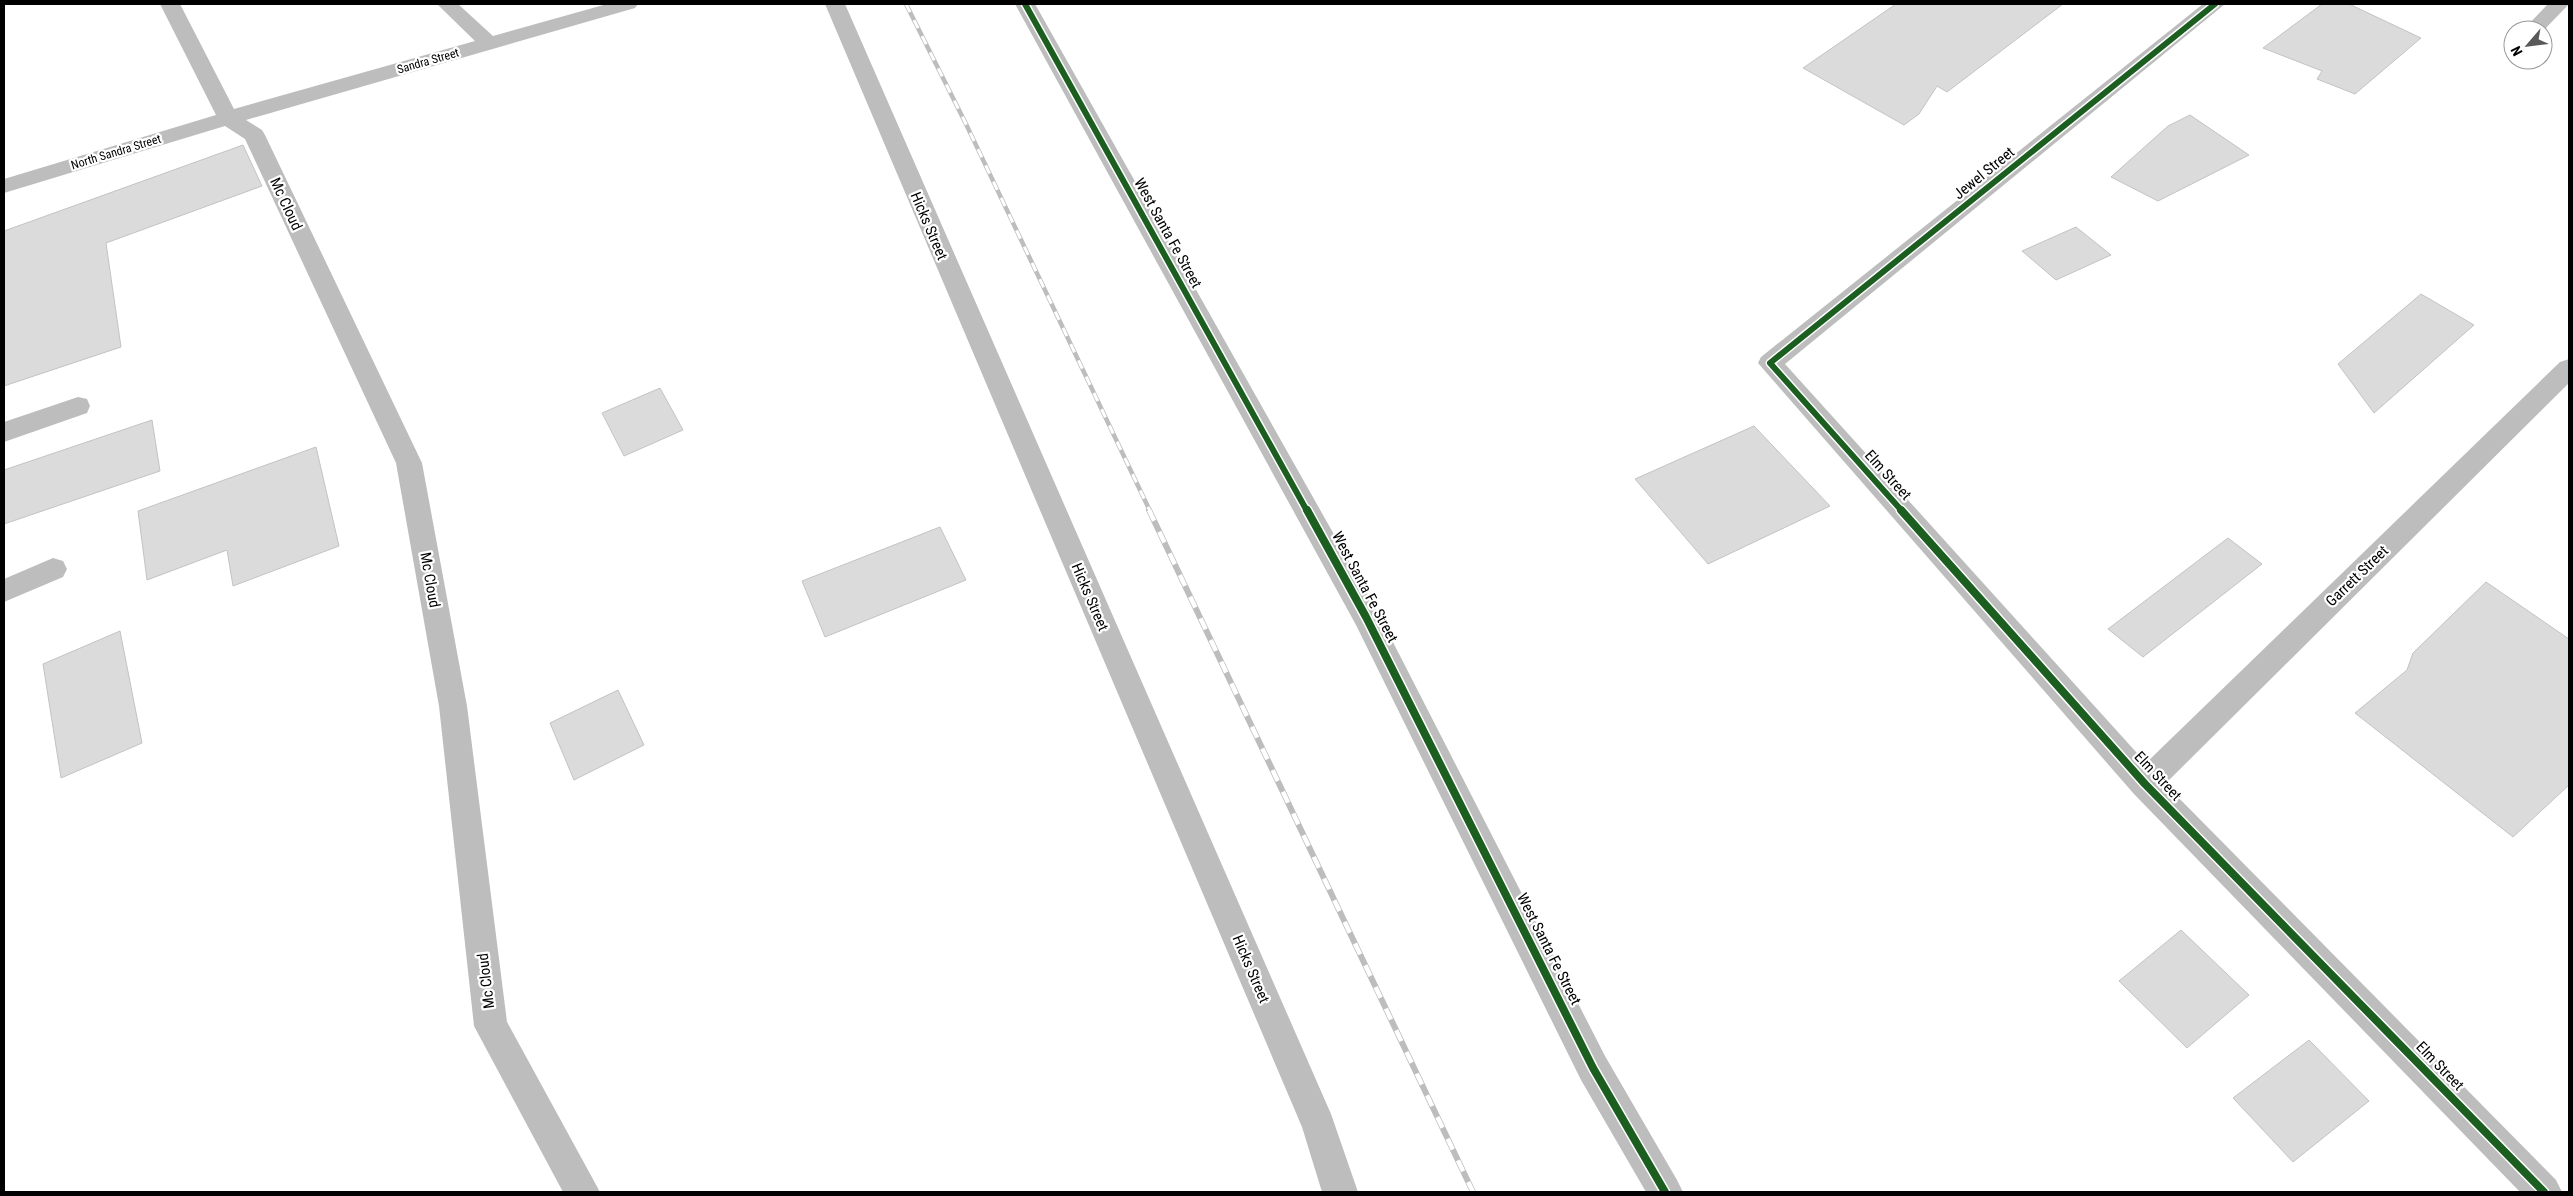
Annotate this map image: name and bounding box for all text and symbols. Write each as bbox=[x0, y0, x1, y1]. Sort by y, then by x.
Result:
north arrow bbox=[2503, 20, 2553, 70]
text: N bbox=[2507, 44, 2526, 59]
street label: Sandra Street bbox=[395, 45, 461, 77]
street label: North Sandra Street bbox=[69, 132, 163, 172]
street label: Jewel Street bbox=[1950, 143, 2018, 203]
street label: Mc Cloud bbox=[266, 175, 306, 233]
street label: West Santa Fe Street bbox=[1130, 175, 1206, 291]
street label: Hicks Street bbox=[907, 189, 951, 263]
street label: Elm Street bbox=[1861, 446, 1915, 504]
street label: West Santa Fe Street bbox=[1328, 529, 1402, 645]
street label: Garrett Street bbox=[2322, 542, 2392, 610]
street label: Mc Cloud bbox=[416, 551, 444, 609]
street label: Hicks Street bbox=[1068, 560, 1112, 634]
street label: Elm Street bbox=[2131, 748, 2185, 804]
street label: West Santa Fe Street bbox=[1513, 890, 1585, 1008]
street label: Hicks Street bbox=[1229, 932, 1273, 1006]
street label: Mc Cloud bbox=[474, 952, 498, 1010]
street label: Elm Street bbox=[2412, 1038, 2468, 1094]

